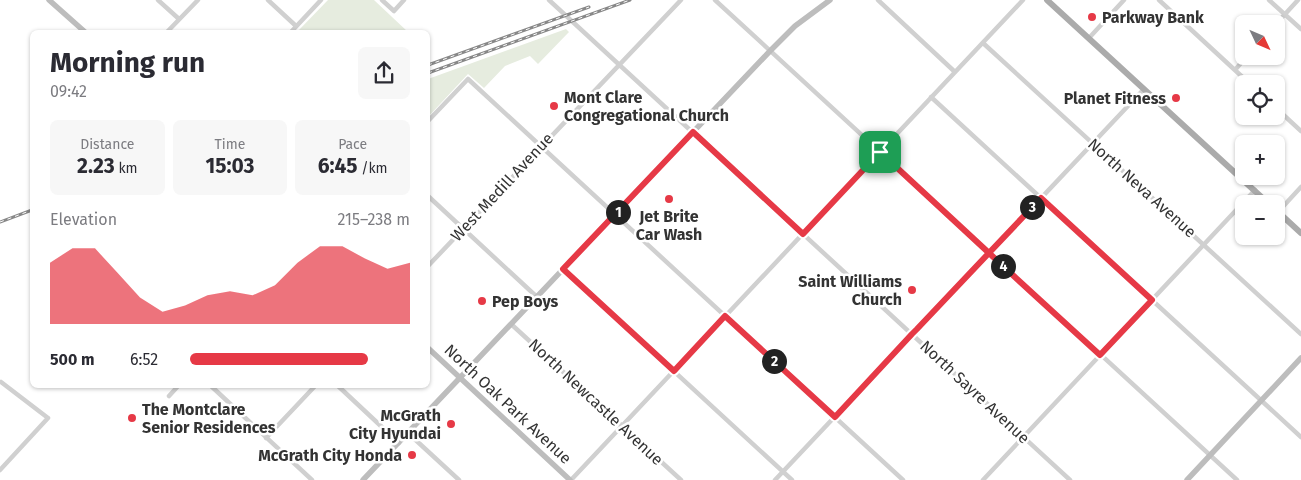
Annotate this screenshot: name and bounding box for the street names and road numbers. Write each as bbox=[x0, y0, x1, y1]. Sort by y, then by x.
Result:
street label: West Medill Avenue bbox=[447, 129, 557, 245]
street label: North Neva Avenue bbox=[1084, 134, 1200, 242]
street label: North Newcastle Avenue bbox=[525, 335, 667, 469]
street label: North Sayre Avenue bbox=[916, 336, 1034, 448]
street label: North Oak Park Avenue bbox=[441, 340, 575, 468]

